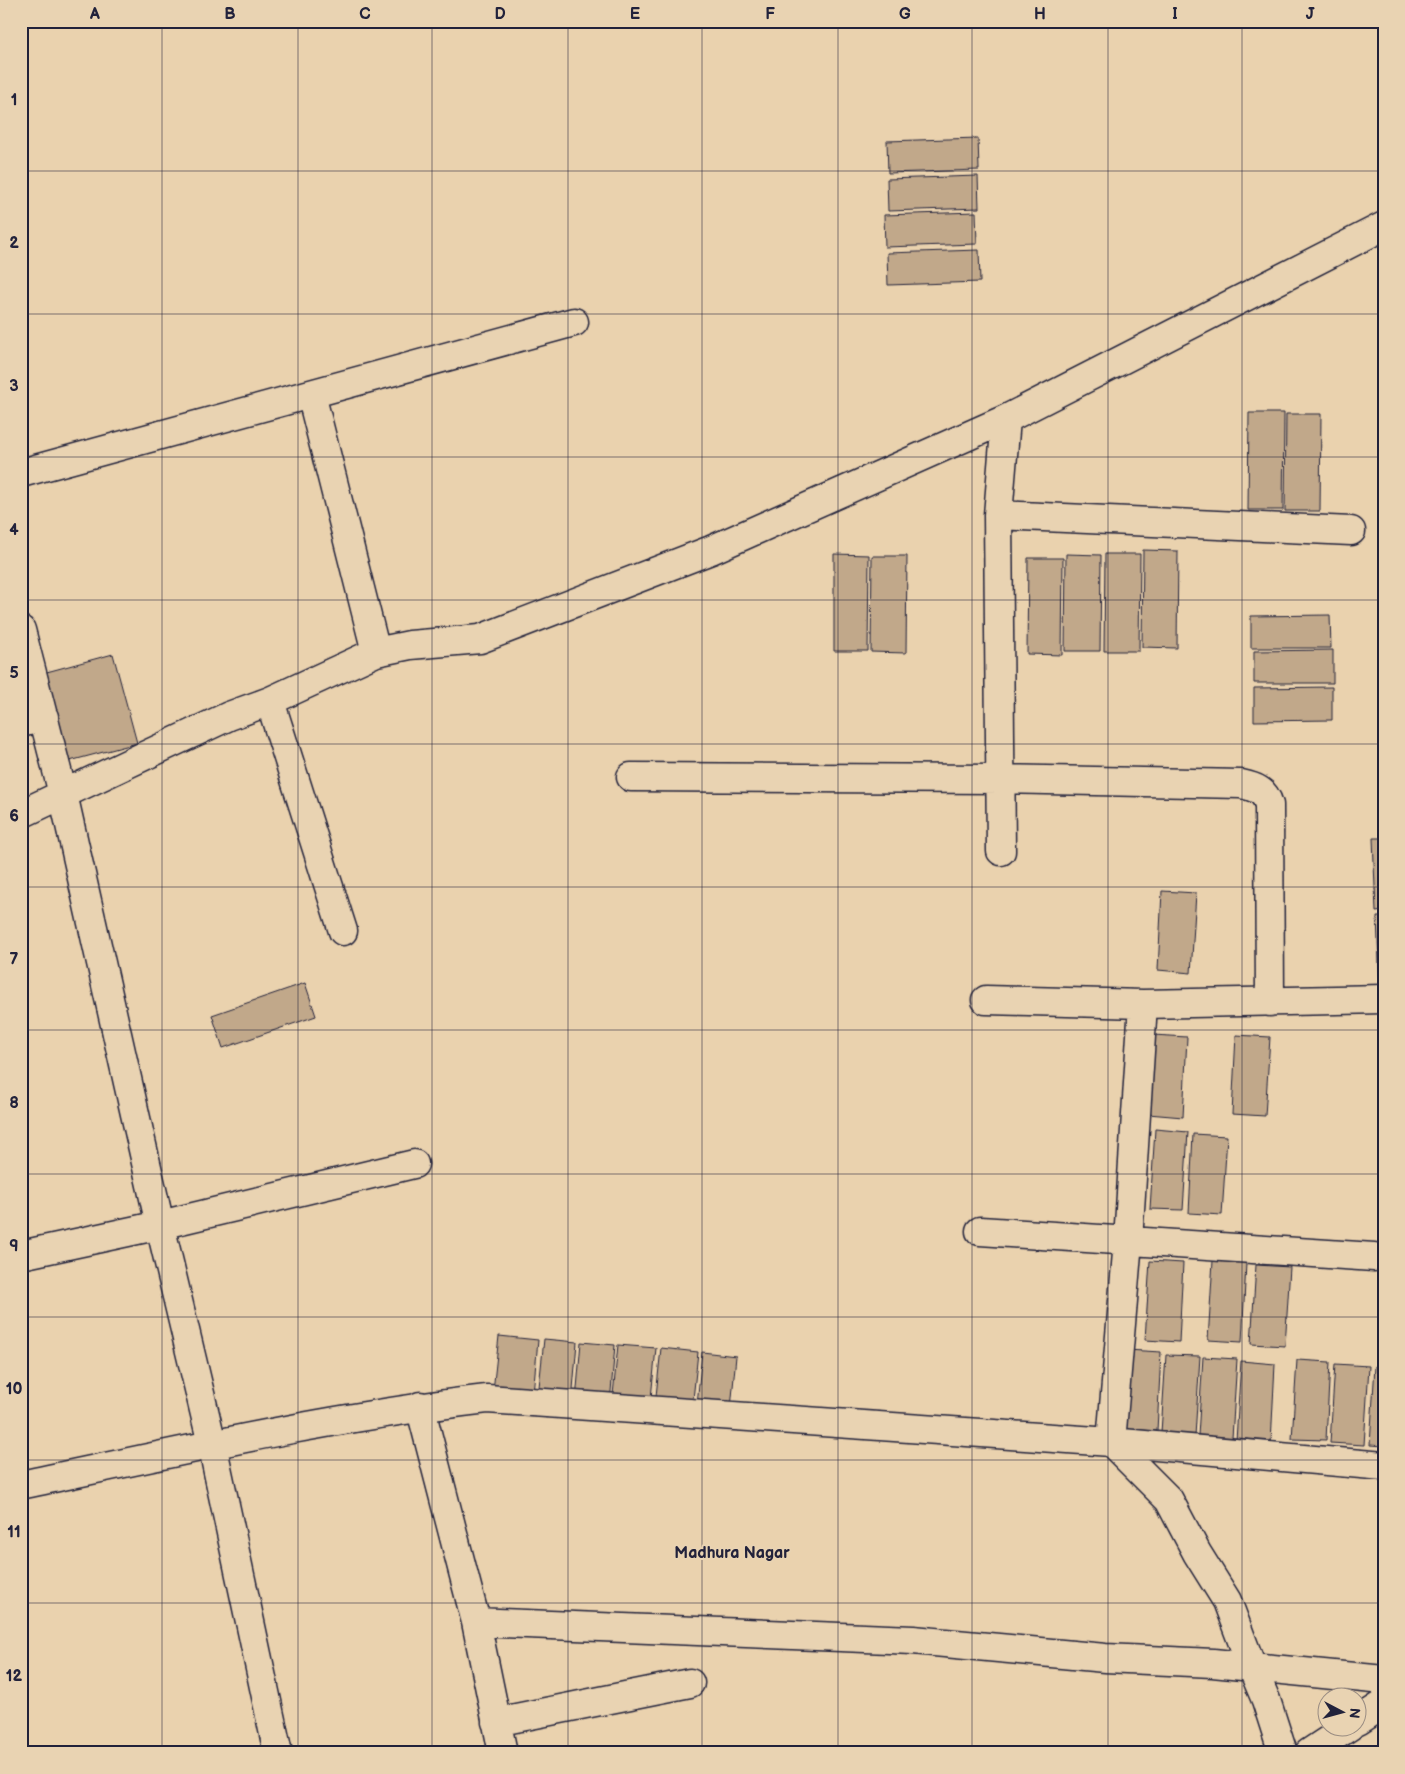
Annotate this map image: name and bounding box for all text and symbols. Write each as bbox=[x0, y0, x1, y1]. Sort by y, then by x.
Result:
text: A bbox=[89, 5, 100, 24]
text: B bbox=[224, 5, 236, 24]
text: C bbox=[359, 5, 371, 24]
text: D bbox=[494, 5, 506, 24]
text: E bbox=[630, 5, 640, 24]
text: F bbox=[765, 5, 775, 24]
text: G bbox=[899, 5, 911, 24]
text: H bbox=[1034, 5, 1046, 24]
text: I bbox=[1172, 5, 1178, 24]
text: J bbox=[1306, 5, 1315, 24]
text: 1 bbox=[11, 91, 17, 110]
text: 2 bbox=[9, 234, 19, 253]
text: 3 bbox=[9, 377, 19, 396]
text: 4 bbox=[9, 521, 19, 540]
text: 5 bbox=[9, 664, 19, 683]
text: 6 bbox=[9, 807, 19, 826]
text: 7 bbox=[10, 950, 19, 969]
text: 8 bbox=[9, 1094, 19, 1113]
text: 9 bbox=[9, 1237, 19, 1256]
text: 10 bbox=[6, 1380, 22, 1399]
text: 11 bbox=[7, 1523, 21, 1542]
district label: Madhura Nagar bbox=[674, 1544, 790, 1563]
text: 12 bbox=[6, 1667, 23, 1686]
north arrow bbox=[1318, 1686, 1368, 1736]
text: N bbox=[1345, 1707, 1363, 1719]

